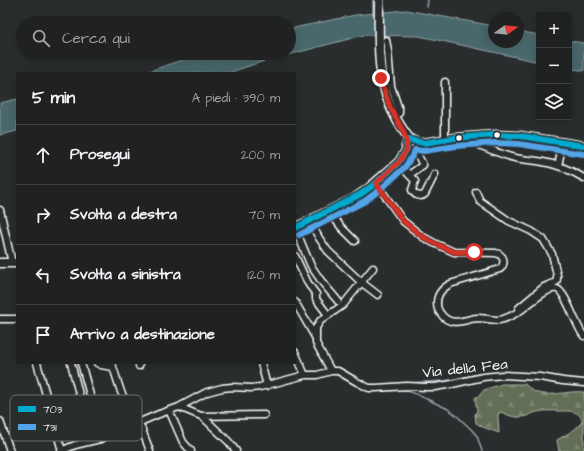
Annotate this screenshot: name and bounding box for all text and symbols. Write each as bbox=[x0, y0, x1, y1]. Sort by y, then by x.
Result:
north arrow bbox=[488, 12, 524, 48]
map controls bbox=[536, 12, 572, 120]
button: + bbox=[536, 12, 572, 48]
search box bbox=[16, 16, 296, 60]
icon: search bbox=[30, 27, 52, 49]
text: Cerca qui bbox=[62, 28, 130, 49]
button: − bbox=[536, 48, 572, 84]
route end bbox=[372, 69, 390, 87]
button: layers bbox=[536, 84, 572, 120]
text: 5 min bbox=[32, 86, 75, 110]
text: A piedi · 390 m bbox=[192, 89, 280, 107]
unlabelled marker bbox=[492, 130, 502, 140]
unlabelled marker bbox=[454, 133, 464, 143]
icon: ahead bbox=[32, 144, 54, 166]
text: Prosegui bbox=[70, 144, 130, 165]
text: 200 m bbox=[241, 146, 280, 164]
icon: right bbox=[32, 204, 54, 226]
text: Svolta a destra bbox=[70, 204, 177, 225]
text: 70 m bbox=[248, 206, 280, 224]
route start bbox=[465, 243, 483, 261]
icon: left bbox=[32, 264, 54, 286]
text: Svolta a sinistra bbox=[70, 264, 181, 285]
text: 120 m bbox=[247, 266, 280, 284]
icon: arrive bbox=[32, 324, 54, 346]
text: Arrivo a destinazione bbox=[70, 324, 215, 345]
street label: Via della Fea bbox=[421, 354, 509, 383]
legend bbox=[10, 395, 142, 441]
text: 703 bbox=[43, 402, 63, 417]
text: 731 bbox=[43, 420, 57, 435]

